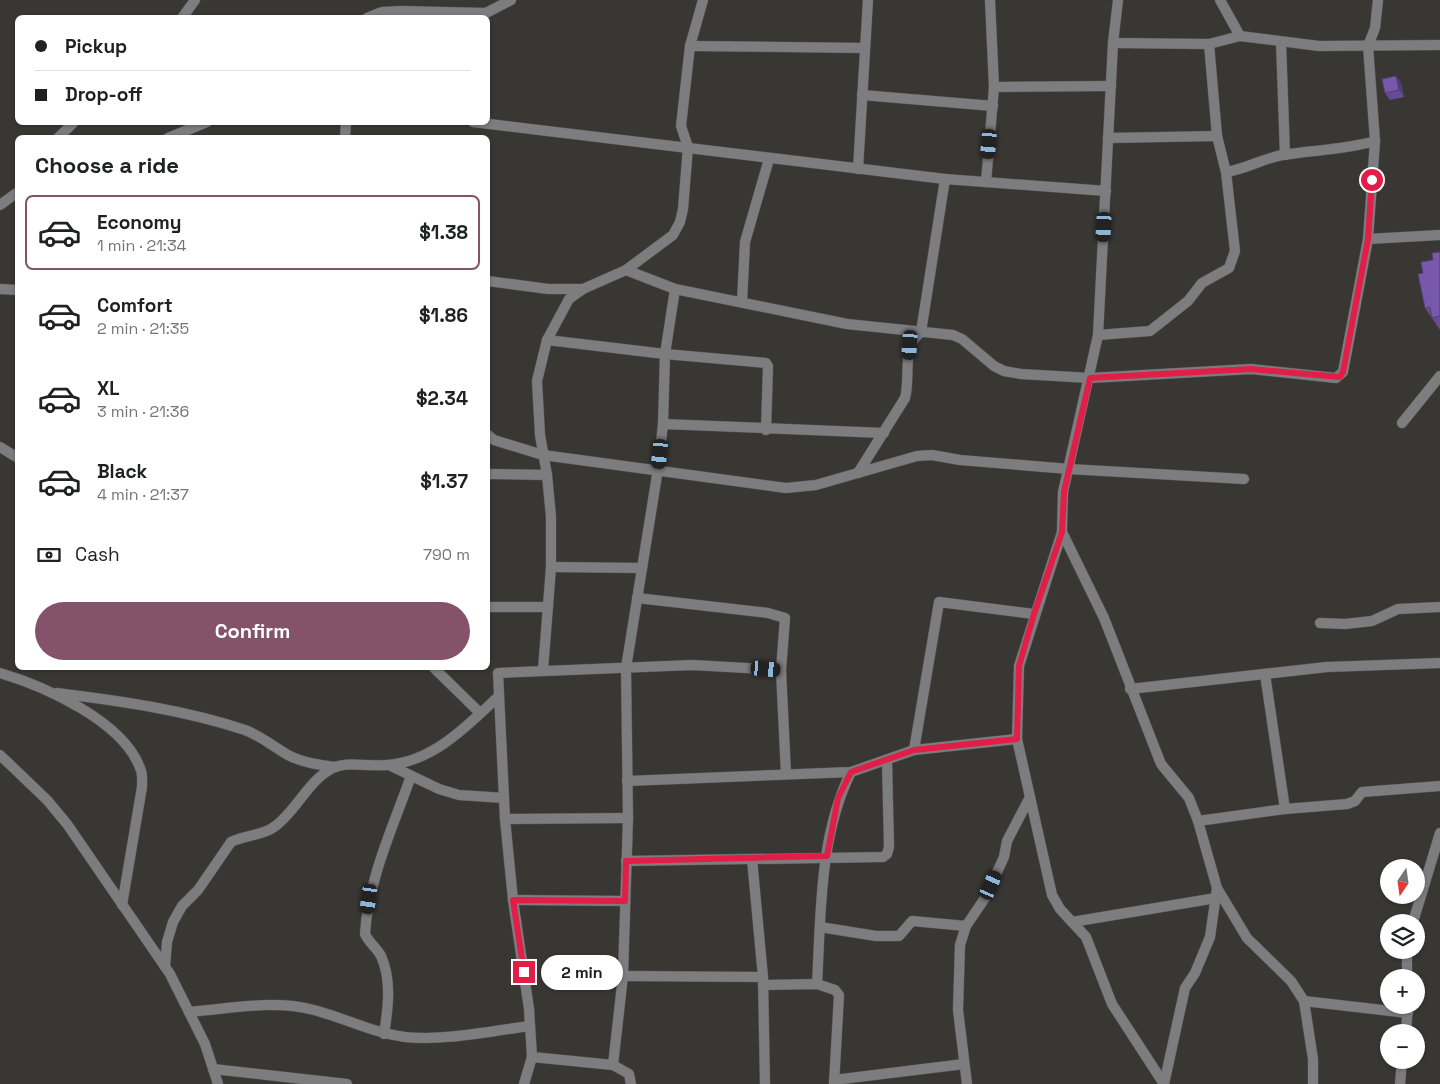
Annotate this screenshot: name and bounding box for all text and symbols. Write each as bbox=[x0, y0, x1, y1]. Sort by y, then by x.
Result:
text: Pickup bbox=[65, 34, 127, 59]
text: Drop-off bbox=[65, 82, 143, 107]
car bbox=[980, 128, 997, 160]
text: Choose a ride bbox=[35, 151, 179, 179]
route start bbox=[1361, 169, 1383, 191]
icon: car bbox=[37, 210, 82, 255]
text: Economy bbox=[97, 210, 181, 235]
car bbox=[1095, 212, 1112, 242]
text: $1.38 bbox=[419, 220, 468, 245]
text: 1 min · 21:34 bbox=[97, 235, 187, 256]
icon: car bbox=[37, 293, 82, 338]
text: Comfort bbox=[97, 293, 173, 318]
text: $1.86 bbox=[419, 303, 468, 328]
text: 2 min · 21:35 bbox=[97, 318, 189, 339]
car bbox=[901, 330, 918, 360]
icon: car bbox=[37, 376, 82, 421]
text: XL bbox=[97, 376, 120, 401]
text: $2.34 bbox=[416, 386, 468, 411]
text: 3 min · 21:36 bbox=[97, 401, 189, 422]
car bbox=[650, 438, 669, 470]
icon: car bbox=[37, 459, 82, 504]
text: Black bbox=[97, 459, 147, 484]
text: $1.37 bbox=[420, 469, 468, 494]
text: 4 min · 21:37 bbox=[97, 484, 189, 505]
icon: cash bbox=[35, 541, 63, 569]
text: Cash bbox=[75, 542, 120, 567]
text: 790 m bbox=[423, 544, 470, 565]
button: Confirm bbox=[35, 602, 470, 660]
car bbox=[750, 660, 781, 678]
north arrow bbox=[1380, 859, 1425, 904]
map controls bbox=[1380, 859, 1425, 1069]
car bbox=[978, 868, 1003, 902]
car bbox=[359, 883, 378, 915]
button: layers bbox=[1380, 914, 1425, 959]
callout: 2 min bbox=[542, 954, 624, 990]
route end bbox=[513, 961, 535, 983]
text: 2 min bbox=[561, 962, 603, 983]
button: + bbox=[1380, 969, 1425, 1014]
button: − bbox=[1380, 1024, 1425, 1069]

